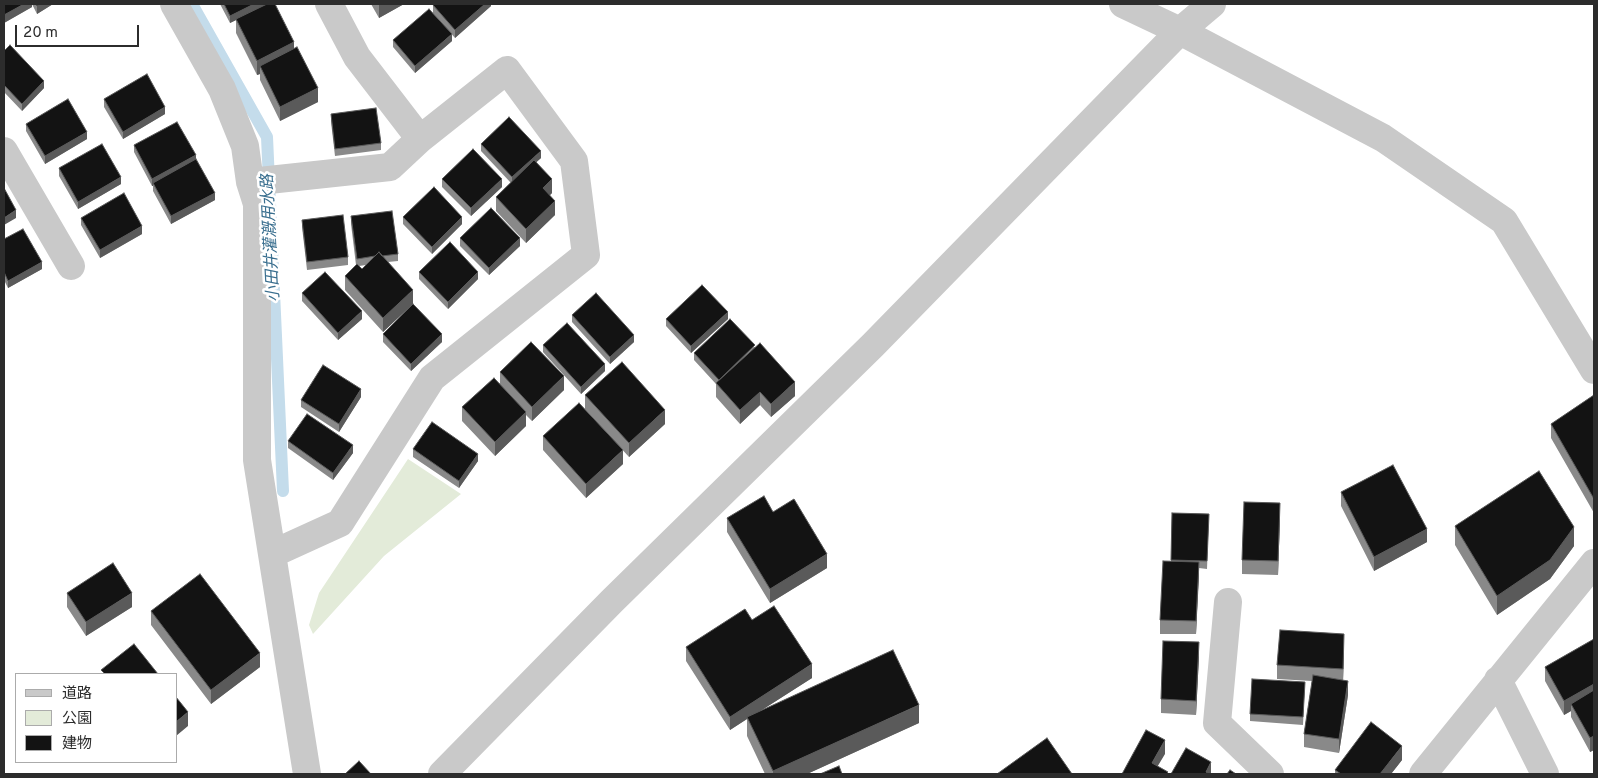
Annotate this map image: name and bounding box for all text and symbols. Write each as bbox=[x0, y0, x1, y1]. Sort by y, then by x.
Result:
scale bar bbox=[18, 15, 141, 47]
text: 20 m bbox=[23, 24, 58, 43]
water label: 小田井灌漑用水路 bbox=[259, 174, 285, 302]
legend bbox=[15, 673, 178, 763]
text: 道路 bbox=[62, 685, 92, 704]
text: 公園 bbox=[62, 710, 92, 729]
text: 建物 bbox=[62, 735, 92, 754]

